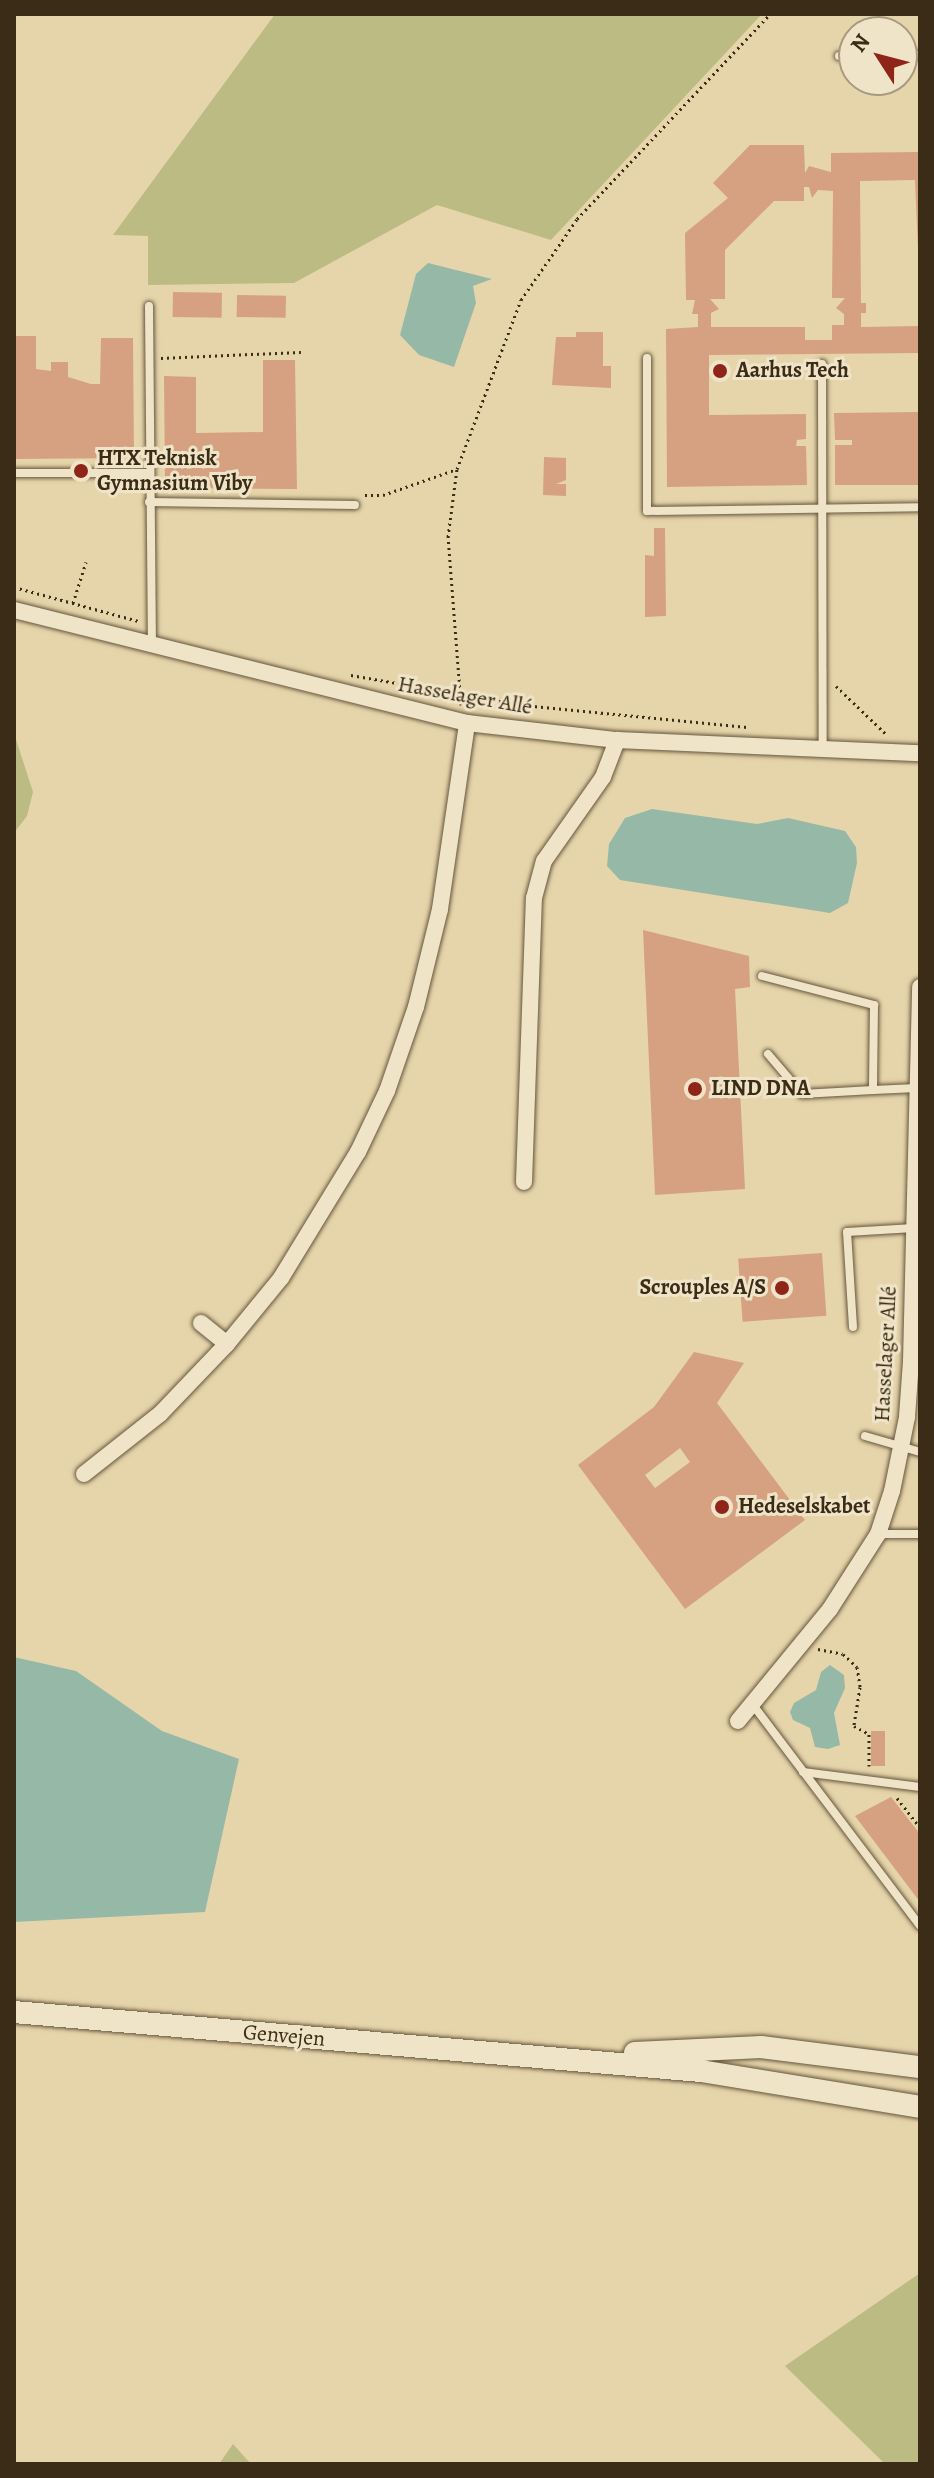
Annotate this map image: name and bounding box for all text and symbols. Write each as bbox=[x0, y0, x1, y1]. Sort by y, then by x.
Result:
north arrow bbox=[838, 16, 918, 96]
text: N bbox=[843, 28, 877, 58]
place label: Aarhus Tech bbox=[736, 358, 849, 384]
marker: Aarhus Tech bbox=[711, 362, 729, 380]
place label: HTX Teknisk Gymnasium Viby bbox=[97, 445, 253, 496]
marker: HTX Teknisk Gymnasium Viby bbox=[72, 462, 90, 480]
street label: Hasselager Allé bbox=[396, 671, 534, 721]
place label: LIND DNA bbox=[711, 1076, 810, 1102]
marker: LIND DNA bbox=[686, 1080, 704, 1098]
place label: Scrouples A/S bbox=[639, 1275, 766, 1301]
marker: Scrouples A/S bbox=[773, 1279, 791, 1297]
street label: Hasselager Allé bbox=[869, 1285, 903, 1423]
place label: Hedeselskabet bbox=[738, 1494, 870, 1520]
marker: Hedeselskabet bbox=[713, 1498, 731, 1516]
street label: Genvejen bbox=[242, 2019, 326, 2053]

